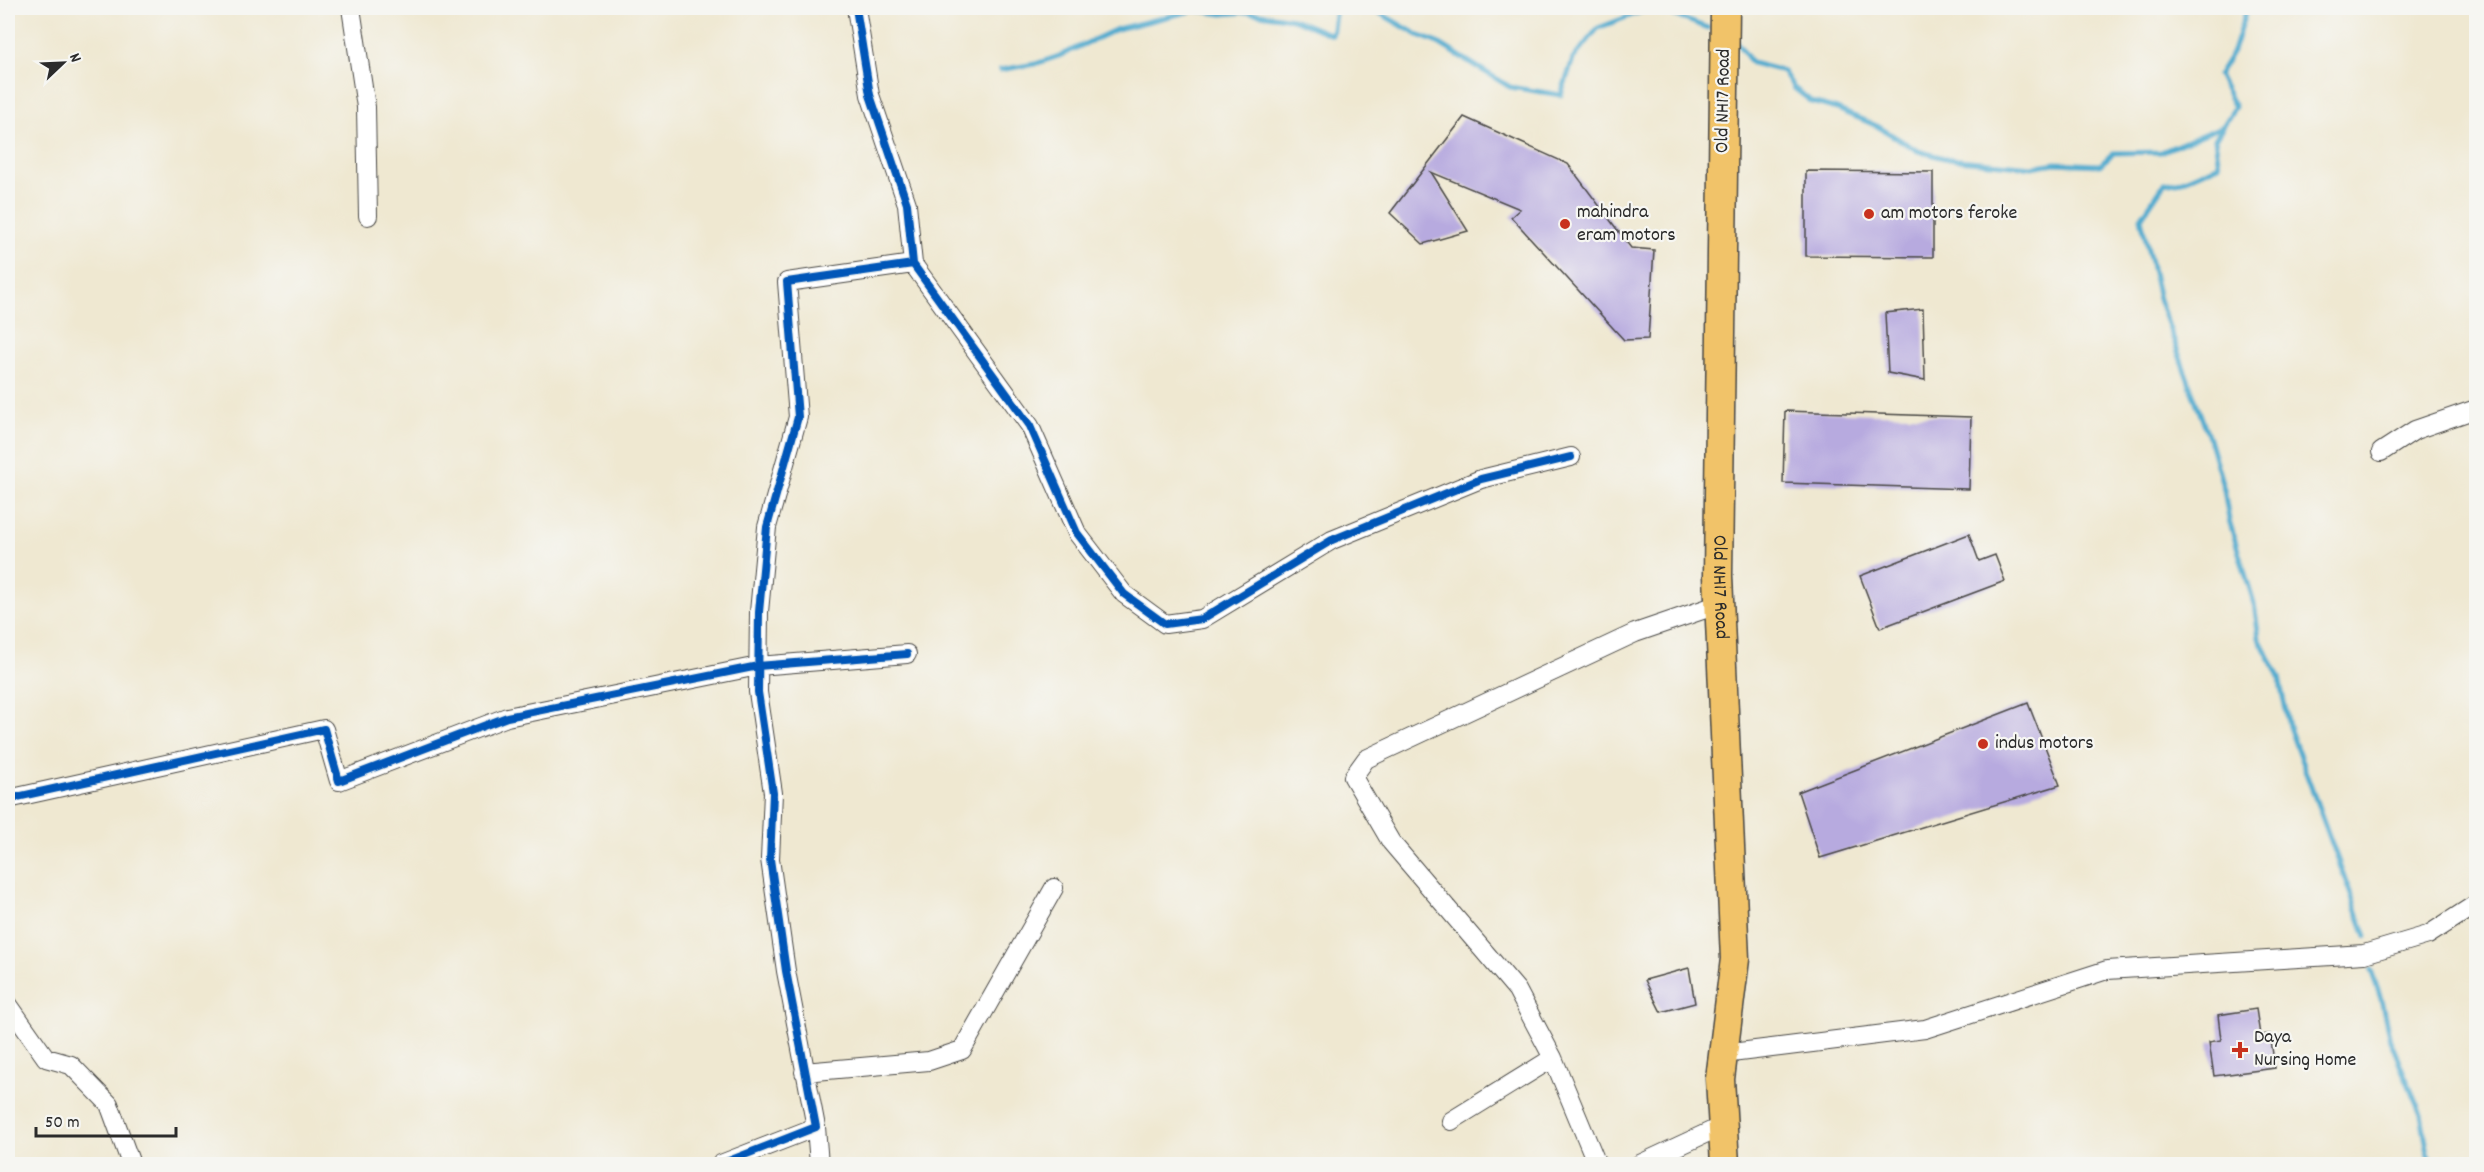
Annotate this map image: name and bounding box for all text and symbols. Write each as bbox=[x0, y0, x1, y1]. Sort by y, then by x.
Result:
north arrow bbox=[33, 33, 93, 93]
street label: Old NH17 Road bbox=[1709, 49, 1739, 153]
text: N bbox=[62, 50, 87, 66]
place label: mahindra eram motors bbox=[1577, 199, 1676, 250]
place label: am motors feroke bbox=[1881, 200, 2017, 228]
marker: am motors feroke bbox=[1862, 207, 1876, 221]
marker: mahindra eram motors bbox=[1558, 217, 1572, 231]
street label: Old NH17 Road bbox=[1704, 535, 1735, 640]
place label: indus motors bbox=[1995, 730, 2094, 758]
marker: indus motors bbox=[1976, 737, 1990, 751]
place label: Daya Nursing Home bbox=[2254, 1024, 2356, 1075]
marker: Daya Nursing Home bbox=[2231, 1041, 2249, 1059]
scale bar bbox=[36, 1100, 176, 1138]
text: 50 m bbox=[45, 1111, 80, 1136]

